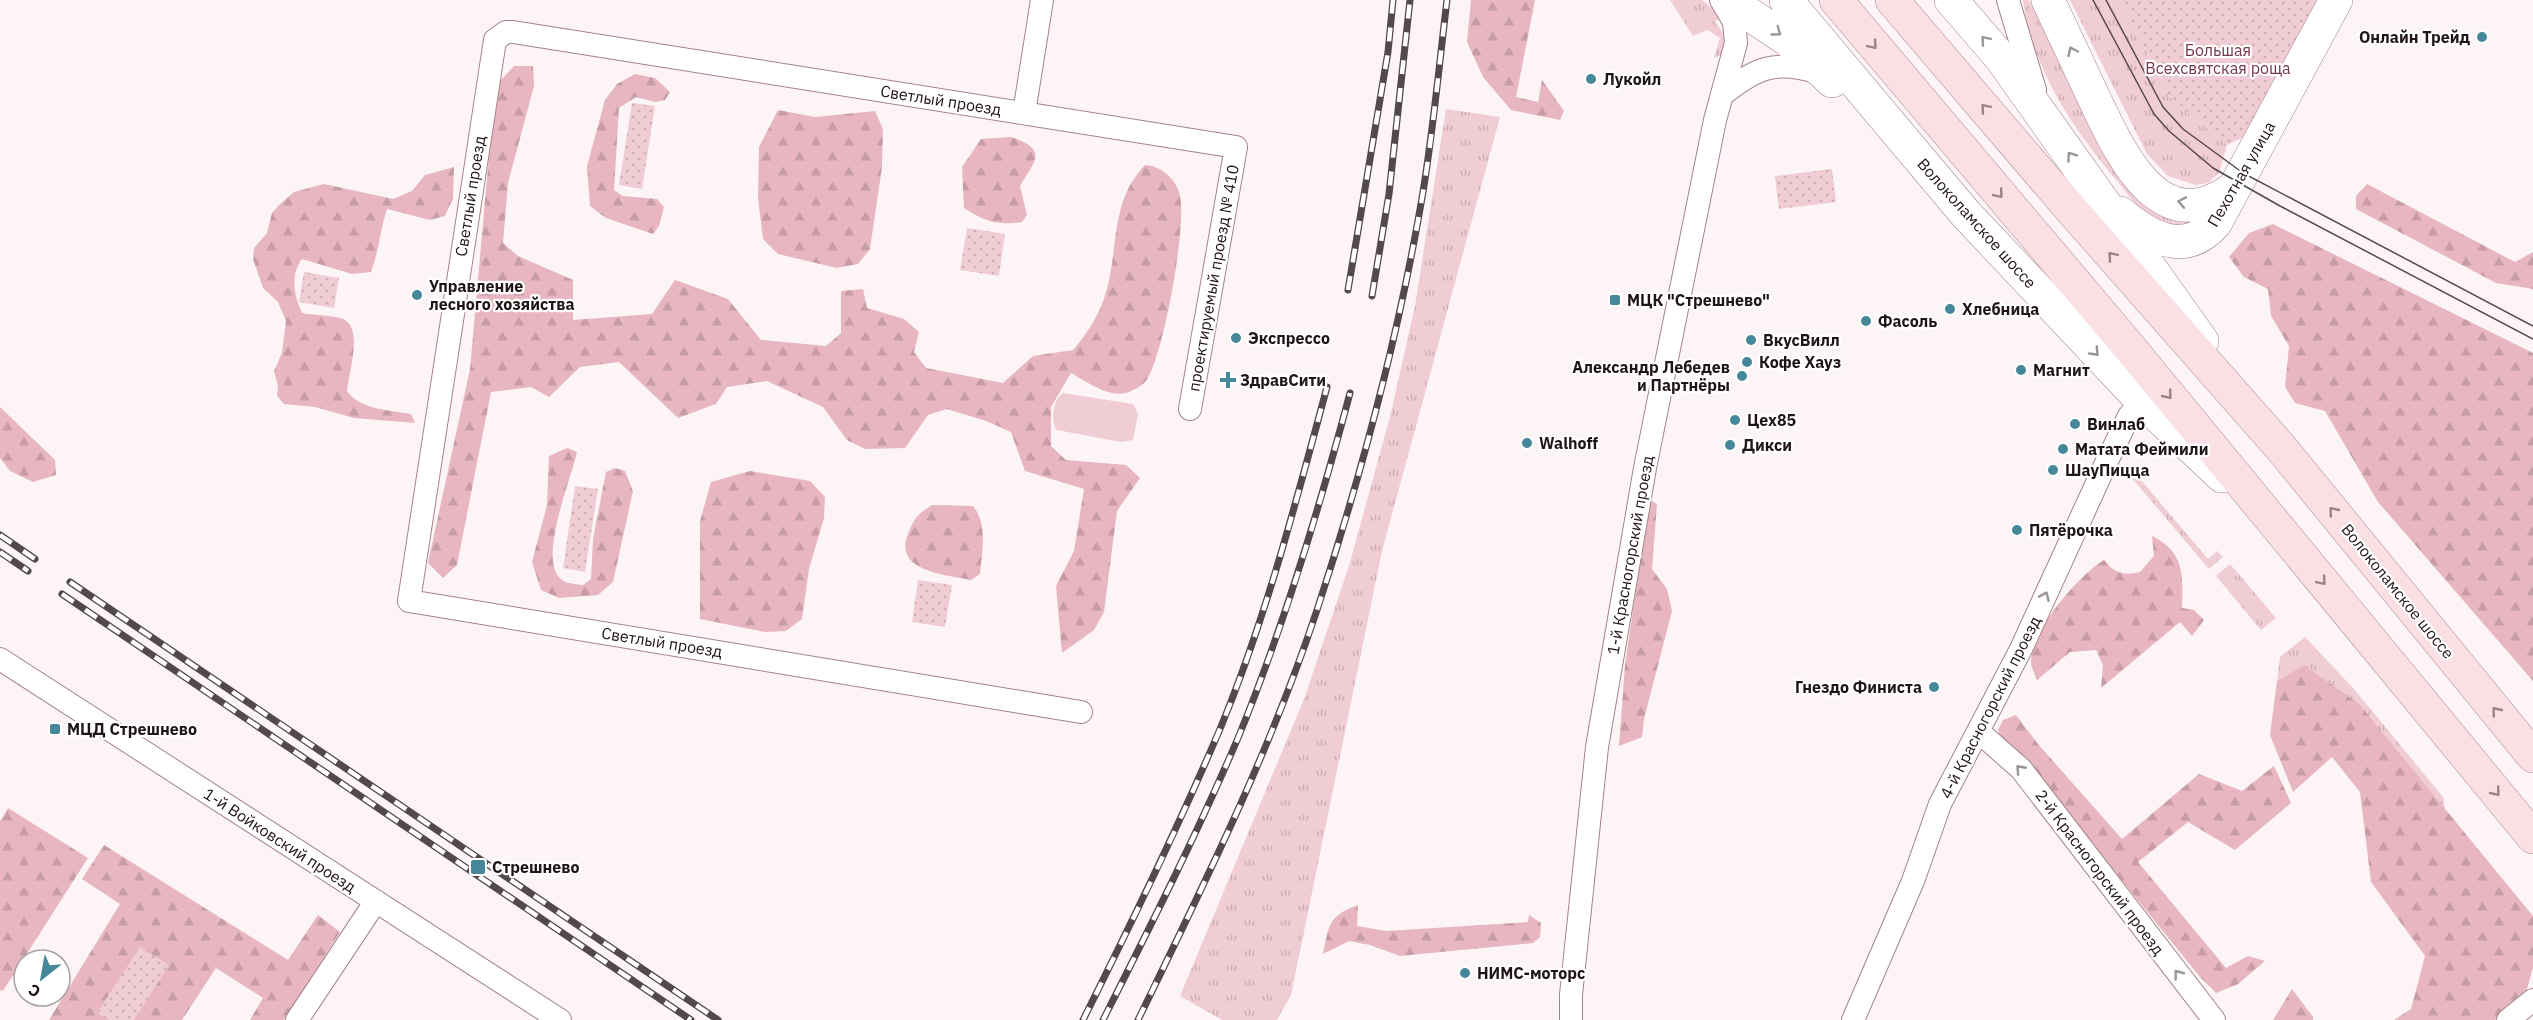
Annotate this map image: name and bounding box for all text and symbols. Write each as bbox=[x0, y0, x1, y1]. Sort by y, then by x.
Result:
one-way arrow bbox=[1770, 25, 1781, 36]
place label: Онлайн Трейд bbox=[2359, 27, 2470, 47]
marker: Онлайн Трейд bbox=[2475, 30, 2489, 44]
one-way arrow bbox=[1981, 36, 1992, 46]
one-way arrow bbox=[1866, 38, 1877, 49]
park label: Большая Всехсвятская роща bbox=[2145, 40, 2291, 78]
one-way arrow bbox=[2067, 47, 2079, 58]
place label: Лукойл bbox=[1603, 69, 1661, 89]
marker: Лукойл bbox=[1584, 72, 1598, 86]
street label: Светлый проезд bbox=[879, 81, 1003, 120]
one-way arrow bbox=[1981, 104, 1992, 115]
street label: Пехотная улица bbox=[2203, 117, 2280, 230]
street label: Светлый проезд bbox=[451, 134, 490, 258]
one-way arrow bbox=[2067, 151, 2078, 162]
street label: Волоколамское шоссе bbox=[1913, 154, 2041, 292]
street label: проектируемый проезд № 410 bbox=[1183, 163, 1243, 393]
one-way arrow bbox=[1992, 187, 2003, 198]
one-way arrow bbox=[2177, 196, 2187, 209]
one-way arrow bbox=[2108, 252, 2119, 263]
place label: Управление лесного хозяйства bbox=[429, 276, 575, 314]
marker: Управление лесного хозяйства bbox=[410, 288, 424, 302]
place label: МЦК "Стрешнево" bbox=[1627, 290, 1770, 310]
marker: МЦК "Стрешнево" bbox=[1608, 293, 1622, 307]
place label: Хлебница bbox=[1962, 299, 2039, 319]
marker: Хлебница bbox=[1943, 302, 1957, 316]
place label: Фасоль bbox=[1878, 311, 1937, 331]
marker: Фасоль bbox=[1859, 314, 1873, 328]
place label: Экспрессо bbox=[1248, 328, 1330, 348]
place label: ВкусВилл bbox=[1763, 330, 1840, 350]
marker: Экспрессо bbox=[1229, 331, 1243, 345]
marker: ВкусВилл bbox=[1744, 333, 1758, 347]
one-way arrow bbox=[2088, 345, 2099, 355]
place label: Кофе Хауз bbox=[1759, 352, 1841, 372]
marker: Кофе Хауз bbox=[1740, 355, 1754, 369]
place label: Александр Лебедев и Партнёры bbox=[1572, 357, 1730, 395]
place label: Магнит bbox=[2033, 360, 2090, 380]
marker: Магнит bbox=[2014, 363, 2028, 377]
marker: Александр Лебедев и Партнёры bbox=[1735, 369, 1749, 383]
place label: ЗдравСити bbox=[1240, 370, 1326, 390]
marker: ЗдравСити bbox=[1221, 373, 1235, 387]
one-way arrow bbox=[2161, 388, 2172, 399]
place label: Цех85 bbox=[1747, 410, 1796, 430]
marker: Цех85 bbox=[1728, 413, 1742, 427]
place label: Винлаб bbox=[2087, 414, 2145, 434]
marker: Винлаб bbox=[2068, 417, 2082, 431]
place label: Walhoff bbox=[1539, 433, 1598, 453]
place label: Дикси bbox=[1742, 435, 1792, 455]
marker: Walhoff bbox=[1520, 436, 1534, 450]
marker: Дикси bbox=[1723, 438, 1737, 452]
place label: Матата Феймили bbox=[2075, 439, 2208, 459]
marker: Матата Феймили bbox=[2056, 442, 2070, 456]
street label: 1-й Красногорский проезд bbox=[1603, 453, 1657, 656]
place label: ШауПицца bbox=[2065, 460, 2149, 480]
marker: ШауПицца bbox=[2046, 463, 2060, 477]
one-way arrow bbox=[2329, 507, 2340, 518]
street label: Волоколамское шоссе bbox=[2337, 519, 2459, 663]
place label: Пятёрочка bbox=[2029, 520, 2113, 540]
marker: Пятёрочка bbox=[2010, 523, 2024, 537]
one-way arrow bbox=[2314, 574, 2325, 585]
one-way arrow bbox=[2038, 591, 2050, 602]
street label: 4-й Красногорский проезд bbox=[1935, 612, 2045, 802]
street label: Светлый проезд bbox=[600, 623, 724, 662]
place label: Гнездо Финиста bbox=[1795, 677, 1922, 697]
marker: Гнездо Финиста bbox=[1927, 680, 1941, 694]
one-way arrow bbox=[2492, 707, 2503, 718]
place label: МЦД Стрешнево bbox=[67, 719, 197, 739]
marker: МЦД Стрешнево bbox=[48, 722, 62, 736]
one-way arrow bbox=[2016, 765, 2027, 776]
street label: 1-й Войковский проезд bbox=[200, 783, 360, 897]
street label: 2-й Красногорский проезд bbox=[2031, 785, 2169, 959]
one-way arrow bbox=[2489, 785, 2500, 796]
place label: Стрешнево bbox=[492, 857, 580, 877]
marker: Стрешнево bbox=[469, 858, 487, 876]
north arrow bbox=[12, 948, 72, 1008]
place label: НИМС-моторс bbox=[1477, 963, 1585, 983]
marker: НИМС-моторс bbox=[1458, 966, 1472, 980]
one-way arrow bbox=[2174, 969, 2185, 980]
text: С bbox=[25, 980, 44, 1002]

